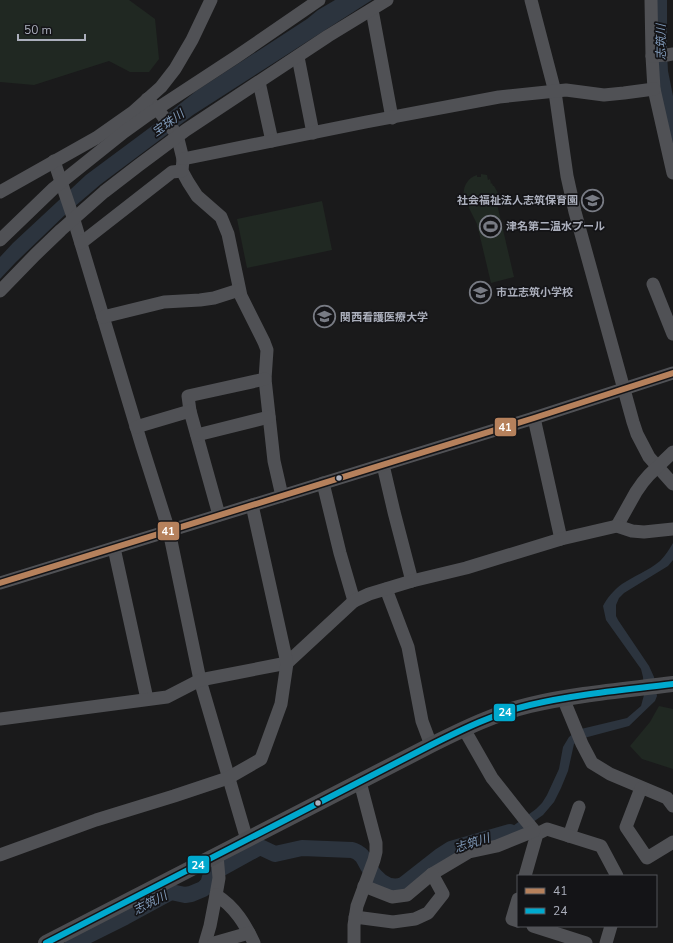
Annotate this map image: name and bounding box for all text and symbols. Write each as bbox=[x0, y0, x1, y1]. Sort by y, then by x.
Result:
scale bar bbox=[18, 16, 85, 42]
text: 50 m bbox=[24, 22, 52, 38]
water label: 志筑川 bbox=[653, 22, 669, 60]
water label: 宝珠川 bbox=[149, 105, 189, 140]
school or university icon: 社会福祉法人志筑保育園 bbox=[580, 187, 606, 213]
place label: 社会福祉法人志筑保育園 bbox=[457, 193, 578, 208]
sports icon: 津名第二温水プール bbox=[477, 213, 503, 239]
place label: 津名第二温水プール bbox=[506, 219, 605, 234]
school or university icon: 市立志筑小学校 bbox=[468, 279, 494, 305]
place label: 市立志筑小学校 bbox=[496, 285, 573, 300]
school or university icon: 関西看護医療大学 bbox=[311, 304, 337, 330]
place label: 関西看護医療大学 bbox=[340, 310, 428, 325]
line badge: 41 bbox=[494, 417, 517, 437]
text: 41 bbox=[498, 420, 512, 435]
unlabelled marker bbox=[334, 473, 344, 483]
line badge: 41 bbox=[157, 521, 180, 541]
text: 41 bbox=[161, 524, 175, 539]
line badge: 24 bbox=[493, 703, 516, 722]
text: 24 bbox=[498, 705, 512, 720]
unlabelled marker bbox=[313, 798, 323, 808]
water label: 志筑川 bbox=[452, 829, 493, 856]
line badge: 24 bbox=[187, 855, 210, 874]
text: 24 bbox=[191, 858, 205, 873]
legend bbox=[517, 875, 657, 927]
text: 41 bbox=[553, 883, 567, 899]
water label: 志筑川 bbox=[130, 887, 171, 918]
text: 24 bbox=[553, 903, 567, 919]

